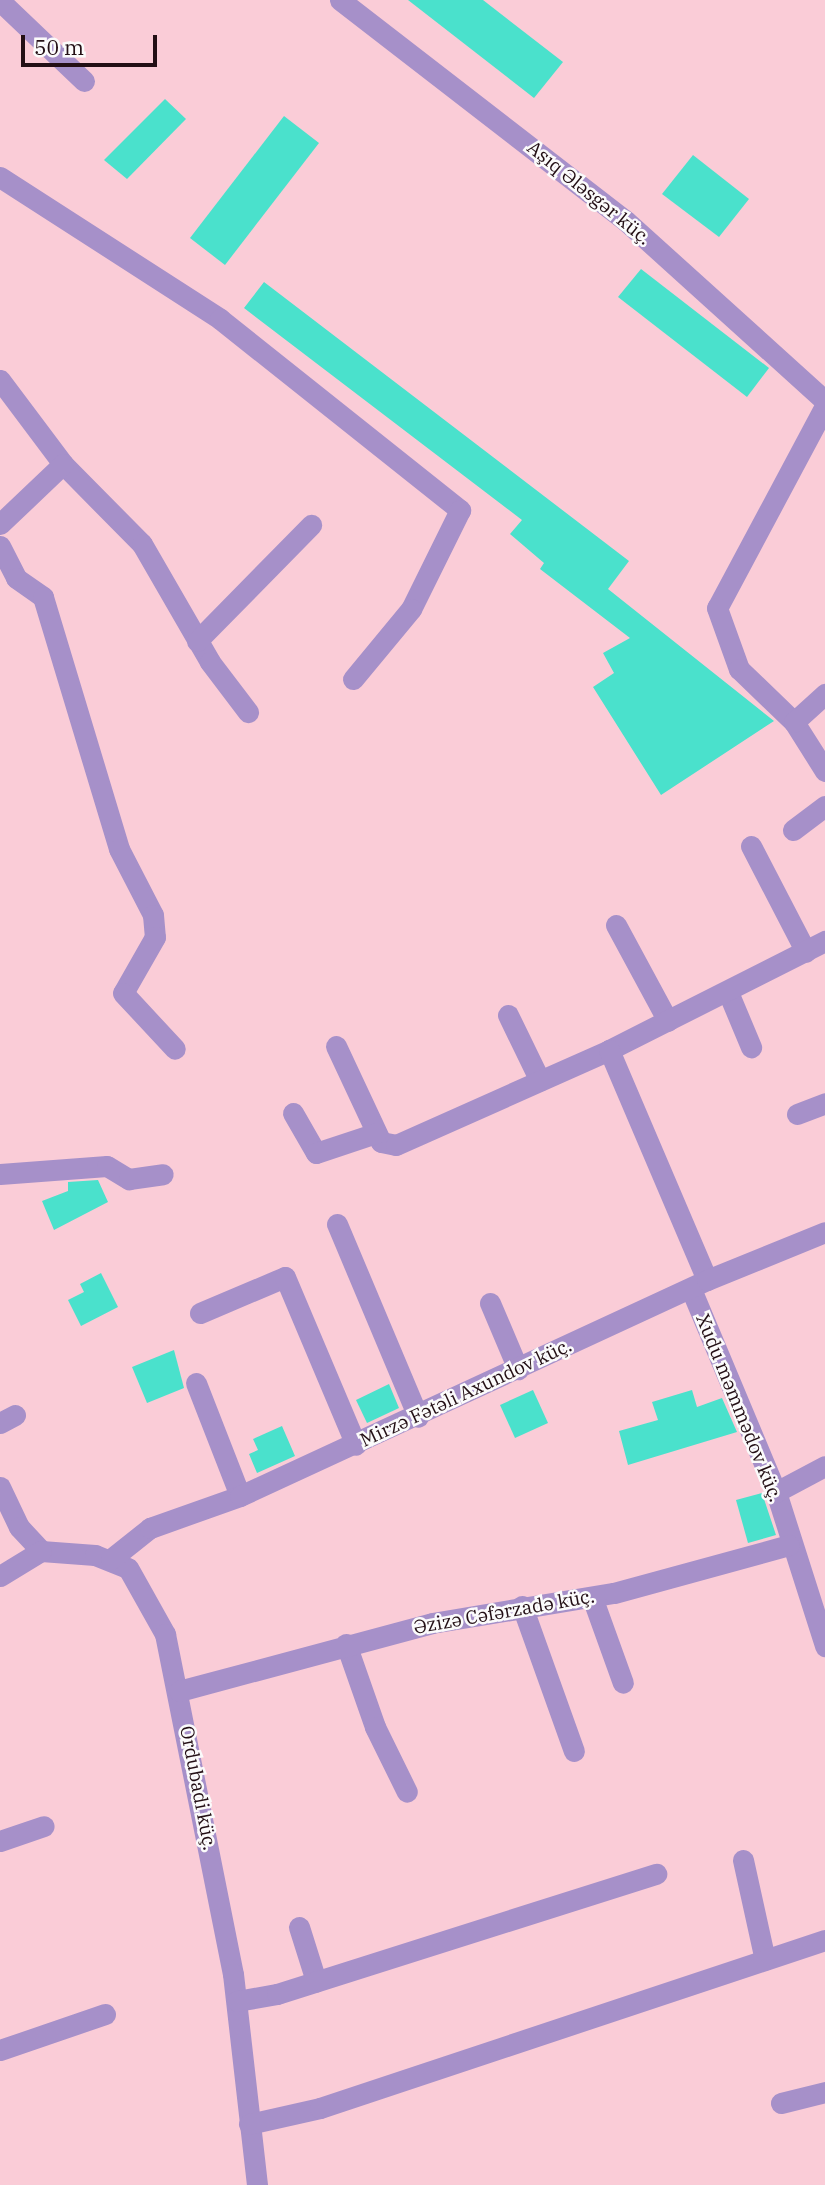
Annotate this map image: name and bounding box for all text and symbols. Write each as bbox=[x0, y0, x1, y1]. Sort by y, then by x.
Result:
scale bar bbox=[24, 21, 161, 65]
text: 50 m bbox=[34, 33, 84, 61]
street label: Aşıq Ələsgər küç. bbox=[522, 136, 656, 250]
street label: Xudu məmmədov küç. bbox=[691, 1311, 787, 1505]
street label: Mirzə Fətəli Axundov küç. bbox=[357, 1334, 575, 1452]
street label: Əzizə Cəfərzadə küç. bbox=[412, 1585, 596, 1639]
street label: Ordubadi küç. bbox=[175, 1724, 221, 1852]

